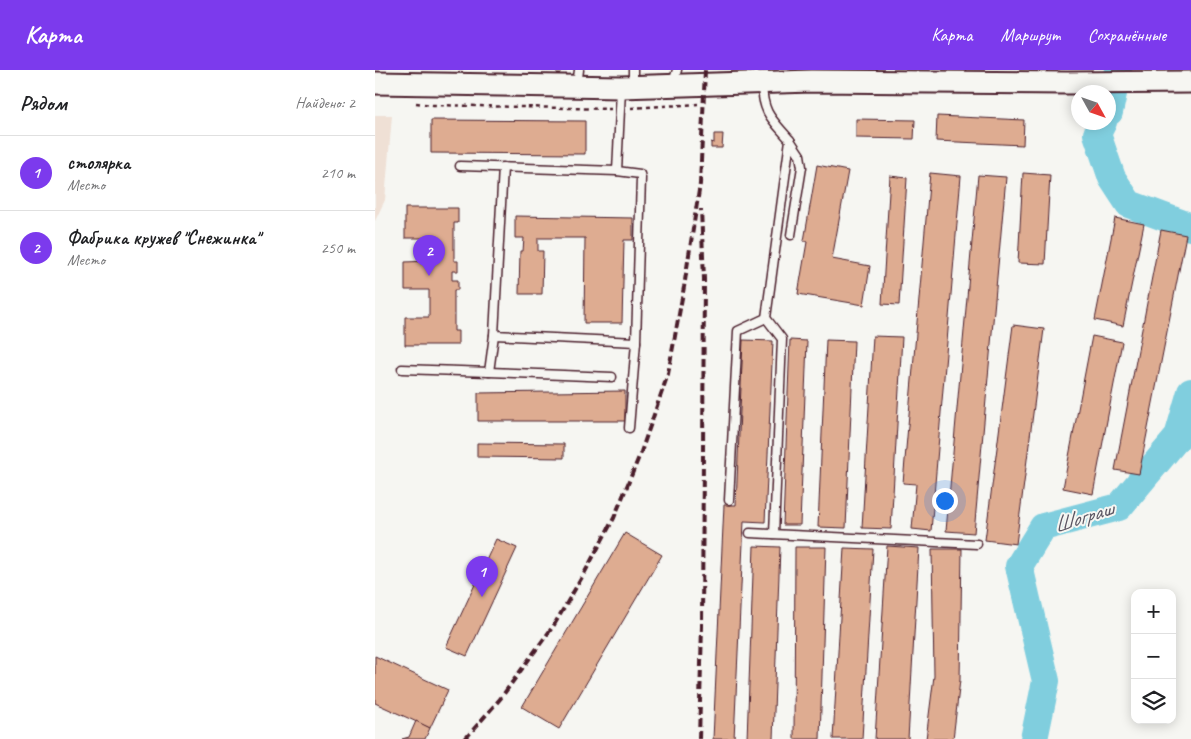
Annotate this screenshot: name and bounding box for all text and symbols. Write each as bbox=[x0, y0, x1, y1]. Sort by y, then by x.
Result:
text: Карта bbox=[25, 20, 82, 50]
text: Карта bbox=[931, 24, 972, 46]
text: Маршрут bbox=[1000, 24, 1060, 46]
text: Сохранённые bbox=[1088, 24, 1166, 46]
north arrow bbox=[1071, 85, 1116, 130]
text: Рядом bbox=[20, 90, 67, 116]
text: Найдено: 2 bbox=[295, 93, 355, 113]
text: столярка bbox=[67, 151, 130, 175]
text: 1 bbox=[32, 163, 40, 183]
text: 210 m bbox=[321, 163, 355, 183]
text: Место bbox=[67, 175, 105, 195]
text: Фабрика кружев "Снежинка" bbox=[67, 226, 260, 250]
pin: 2 bbox=[413, 235, 445, 276]
text: 2 bbox=[32, 238, 40, 258]
text: 250 m bbox=[321, 238, 355, 258]
text: Место bbox=[67, 250, 105, 270]
your location bbox=[932, 488, 958, 514]
water label: Шограш bbox=[1050, 494, 1119, 539]
pin: 1 bbox=[466, 556, 498, 597]
map controls bbox=[1131, 589, 1176, 724]
button: + bbox=[1131, 589, 1176, 634]
button: − bbox=[1131, 634, 1176, 679]
button: layers bbox=[1131, 679, 1176, 724]

